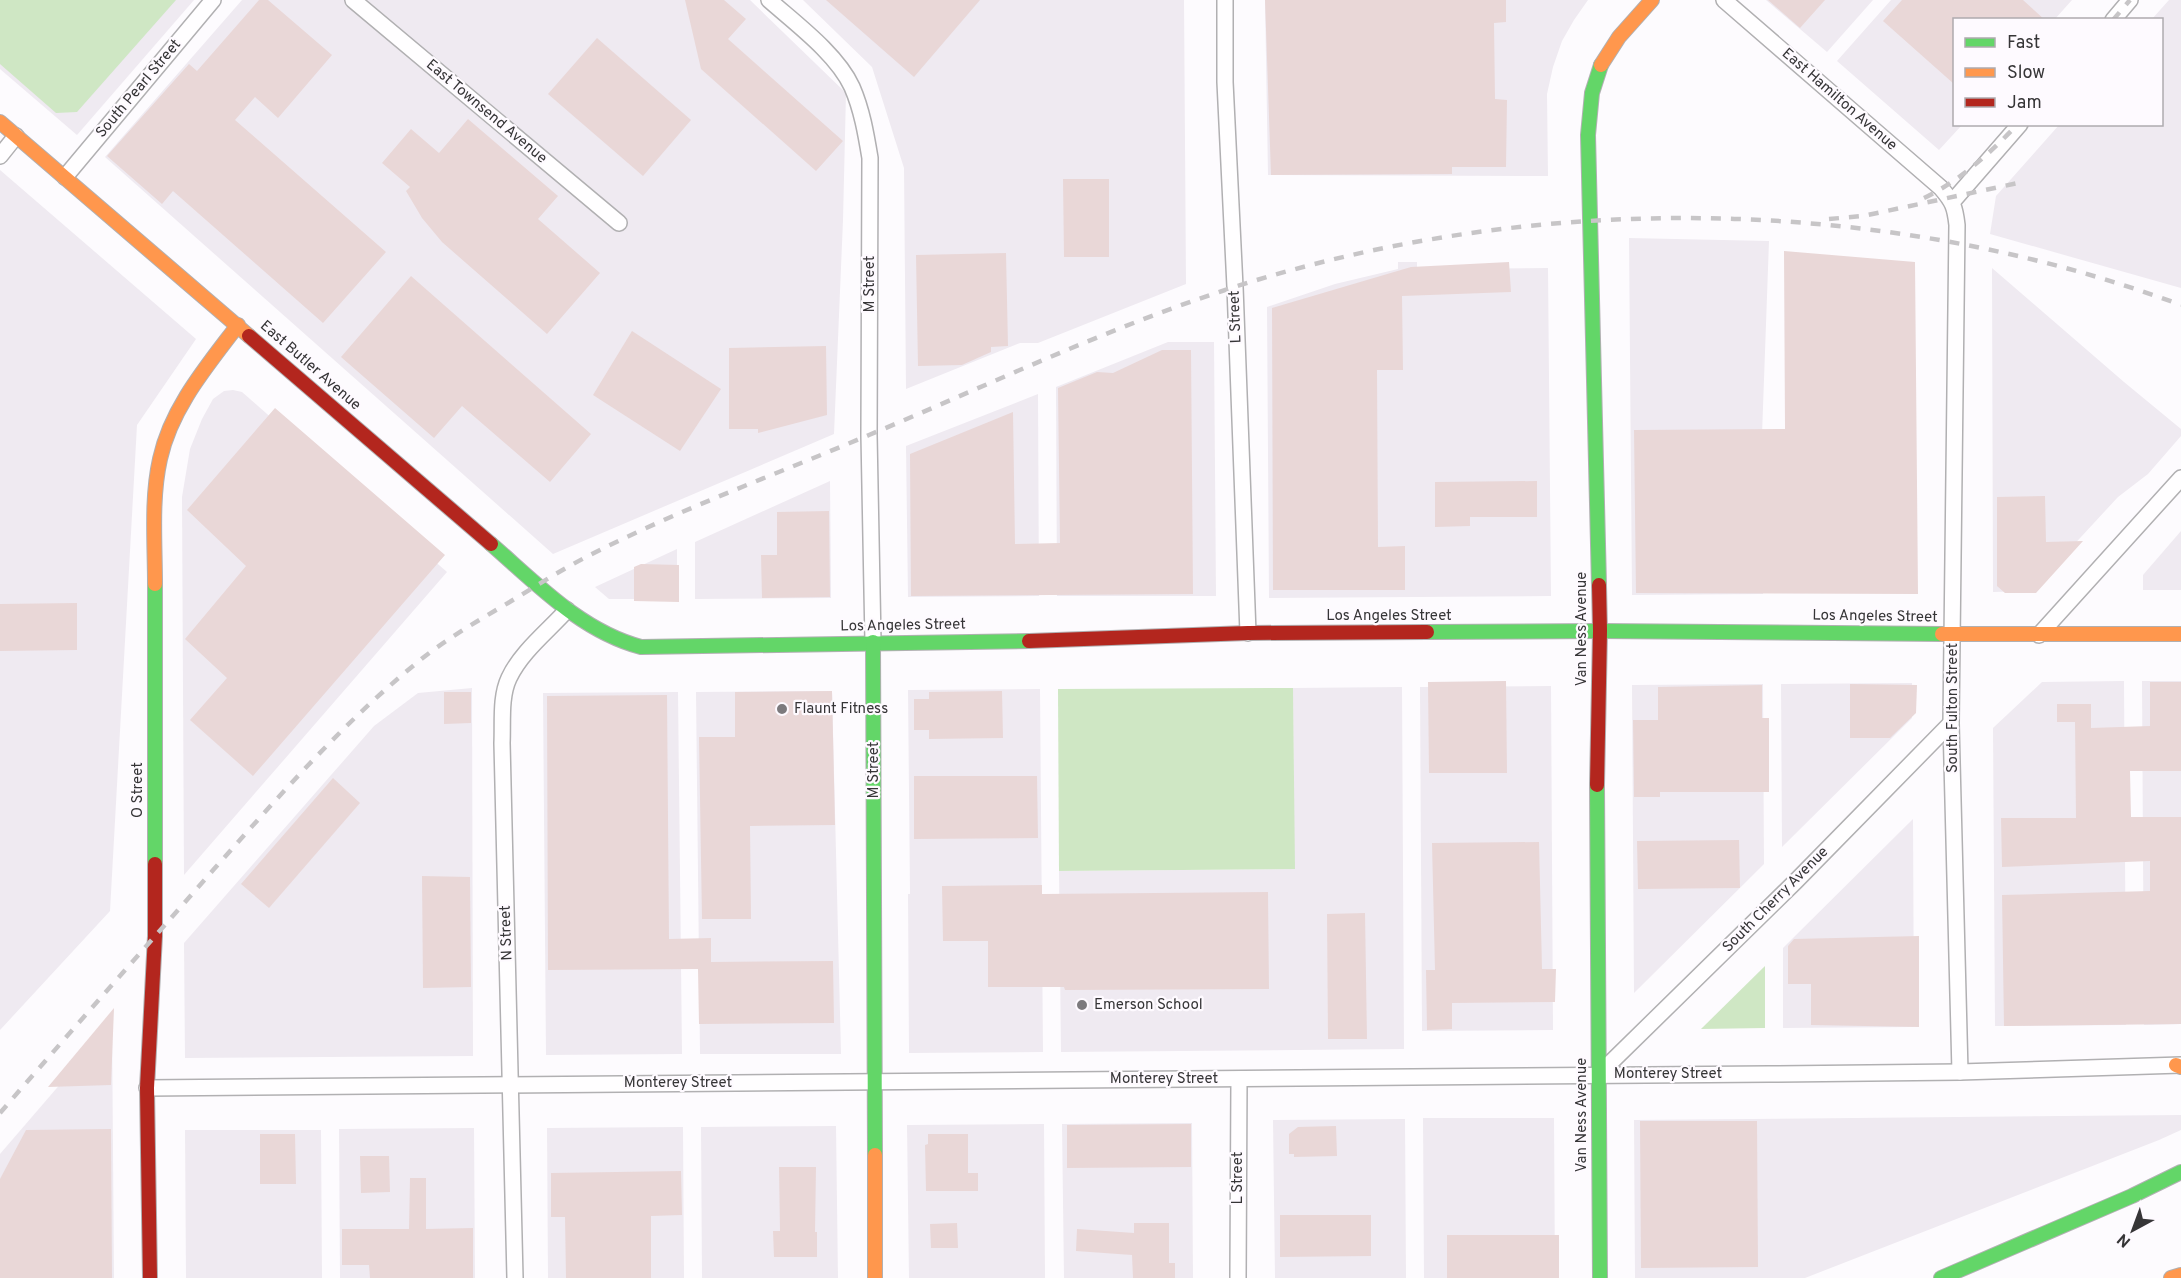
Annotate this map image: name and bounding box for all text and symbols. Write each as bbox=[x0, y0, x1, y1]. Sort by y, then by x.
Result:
legend bbox=[1953, 18, 2163, 126]
text: Fast bbox=[2007, 32, 2040, 55]
street label: South Pearl Street bbox=[92, 36, 186, 142]
street label: East Hamilton Avenue bbox=[1777, 45, 1901, 155]
street label: East Townsend Avenue bbox=[422, 56, 550, 168]
text: Slow bbox=[2007, 62, 2045, 85]
text: Jam bbox=[2007, 92, 2042, 115]
street label: M Street bbox=[861, 256, 880, 312]
street label: L Street bbox=[1226, 290, 1246, 344]
street label: East Butler Avenue bbox=[256, 317, 364, 415]
street label: Van Ness Avenue bbox=[1573, 572, 1592, 686]
street label: Los Angeles Street bbox=[1812, 606, 1938, 628]
street label: Los Angeles Street bbox=[1326, 607, 1452, 626]
street label: Los Angeles Street bbox=[840, 615, 966, 637]
street label: South Fulton Street bbox=[1944, 643, 1963, 773]
place label: Flaunt Fitness bbox=[794, 700, 888, 719]
marker: Flaunt Fitness bbox=[775, 702, 789, 716]
street label: M Street bbox=[865, 742, 884, 798]
street label: O Street bbox=[129, 762, 148, 818]
street label: South Cherry Avenue bbox=[1719, 843, 1833, 957]
street label: N Street bbox=[497, 905, 517, 961]
place label: Emerson School bbox=[1094, 996, 1203, 1015]
marker: Emerson School bbox=[1075, 998, 1089, 1012]
street label: Van Ness Avenue bbox=[1573, 1058, 1592, 1172]
street label: Monterey Street bbox=[1614, 1065, 1722, 1084]
street label: Monterey Street bbox=[1110, 1070, 1218, 1089]
street label: Monterey Street bbox=[624, 1074, 732, 1093]
street label: L Street bbox=[1229, 1152, 1248, 1204]
north arrow bbox=[2103, 1200, 2163, 1260]
text: N bbox=[2114, 1228, 2135, 1251]

